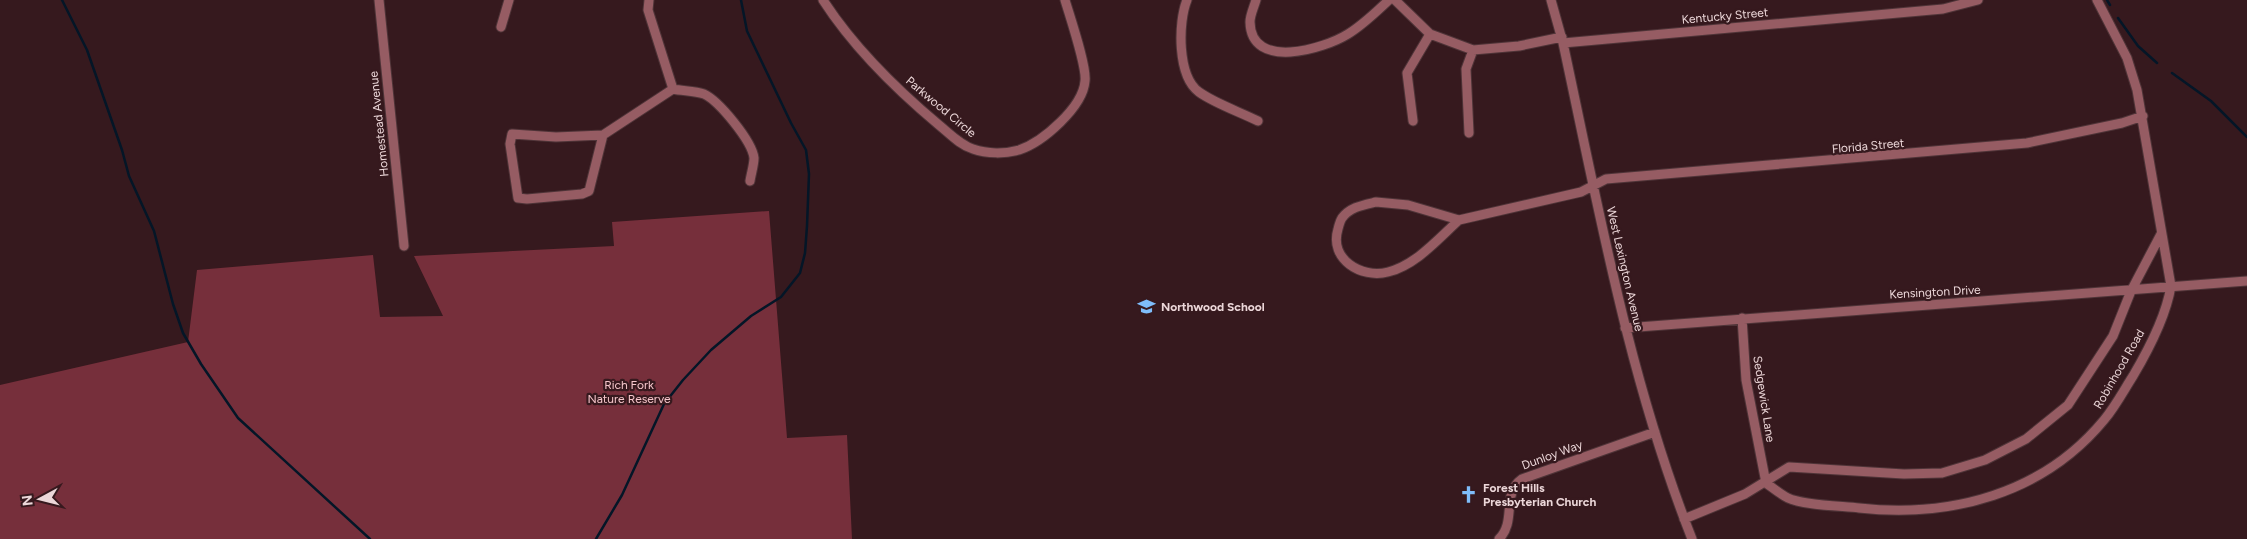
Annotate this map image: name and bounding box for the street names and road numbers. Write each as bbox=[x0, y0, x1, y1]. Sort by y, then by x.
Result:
street label: Kentucky Street bbox=[1681, 5, 1769, 27]
street label: Homestead Avenue bbox=[366, 70, 392, 177]
street label: Parkwood Circle bbox=[903, 74, 979, 141]
street label: Florida Street bbox=[1831, 136, 1905, 156]
street label: West Lexington Avenue bbox=[1604, 205, 1646, 333]
street label: Kensington Drive bbox=[1889, 283, 1981, 301]
street label: Robinhood Road bbox=[2091, 327, 2147, 411]
street label: Sedgewick Lane bbox=[1750, 355, 1778, 444]
street label: Dunloy Way bbox=[1520, 437, 1585, 472]

